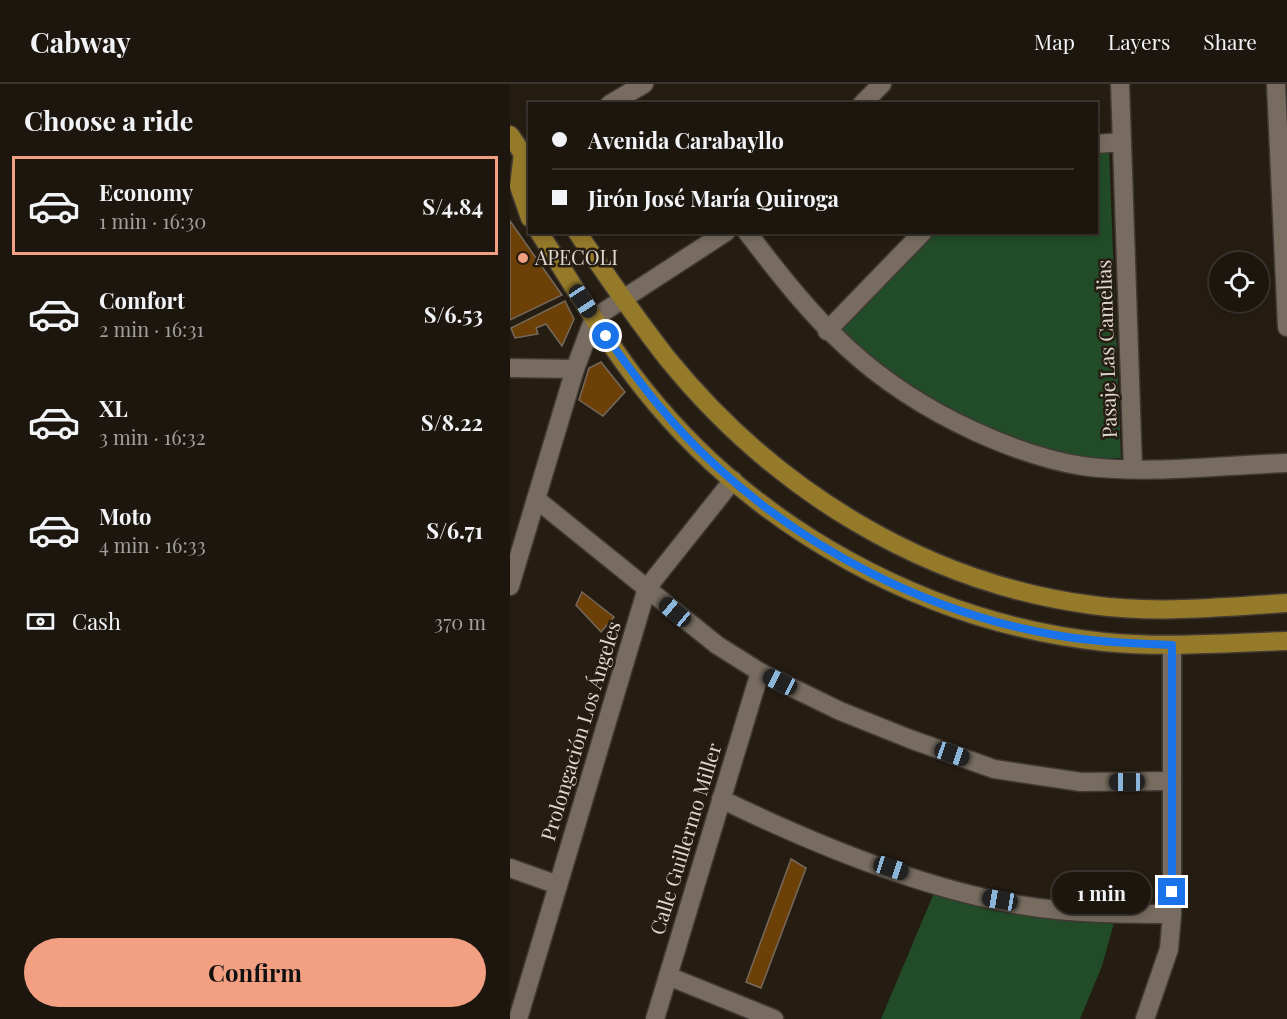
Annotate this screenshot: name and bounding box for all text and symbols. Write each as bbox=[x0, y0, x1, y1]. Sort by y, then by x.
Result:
text: Cabway bbox=[30, 23, 131, 60]
text: Map bbox=[1034, 27, 1075, 55]
text: Layers bbox=[1108, 27, 1170, 55]
text: Share bbox=[1203, 27, 1257, 55]
text: Choose a ride bbox=[24, 102, 193, 138]
text: Avenida Carabayllo bbox=[588, 125, 784, 155]
text: Economy bbox=[99, 177, 193, 207]
icon: car bbox=[27, 179, 81, 233]
text: Jirón José María Quiroga bbox=[588, 183, 839, 213]
text: S/4.84 bbox=[422, 191, 483, 221]
text: 1 min · 16:30 bbox=[99, 207, 206, 234]
place label: APECOLI bbox=[534, 243, 618, 270]
marker: APECOLI bbox=[516, 251, 530, 265]
map controls bbox=[1209, 252, 1269, 312]
button: locate bbox=[1209, 252, 1269, 312]
street label: Pasaje Las Camelias bbox=[1089, 259, 1122, 439]
car bbox=[566, 281, 600, 321]
text: Comfort bbox=[99, 285, 185, 315]
icon: car bbox=[27, 287, 81, 341]
text: S/6.53 bbox=[424, 299, 483, 329]
text: 2 min · 16:31 bbox=[99, 315, 204, 342]
route start bbox=[592, 322, 619, 349]
text: XL bbox=[99, 393, 128, 423]
icon: car bbox=[27, 395, 81, 449]
text: S/8.22 bbox=[421, 407, 483, 437]
text: 3 min · 16:32 bbox=[99, 423, 205, 450]
text: Moto bbox=[99, 501, 152, 531]
icon: car bbox=[27, 503, 81, 557]
text: S/6.71 bbox=[426, 515, 483, 545]
text: 4 min · 16:33 bbox=[99, 531, 206, 558]
car bbox=[655, 594, 695, 630]
icon: cash bbox=[24, 605, 57, 638]
text: Cash bbox=[72, 606, 121, 636]
text: 370 m bbox=[434, 608, 486, 635]
street label: Prolongación Los Ángeles bbox=[533, 617, 626, 844]
car bbox=[760, 666, 800, 698]
street label: Calle Guillermo Miller bbox=[643, 739, 727, 938]
car bbox=[932, 740, 972, 768]
car bbox=[1109, 773, 1145, 791]
car bbox=[871, 854, 911, 882]
callout: 1 min bbox=[1052, 871, 1151, 913]
route end bbox=[1158, 878, 1185, 905]
text: 1 min bbox=[1077, 879, 1126, 906]
car bbox=[981, 888, 1019, 912]
button: Confirm bbox=[24, 938, 486, 1007]

